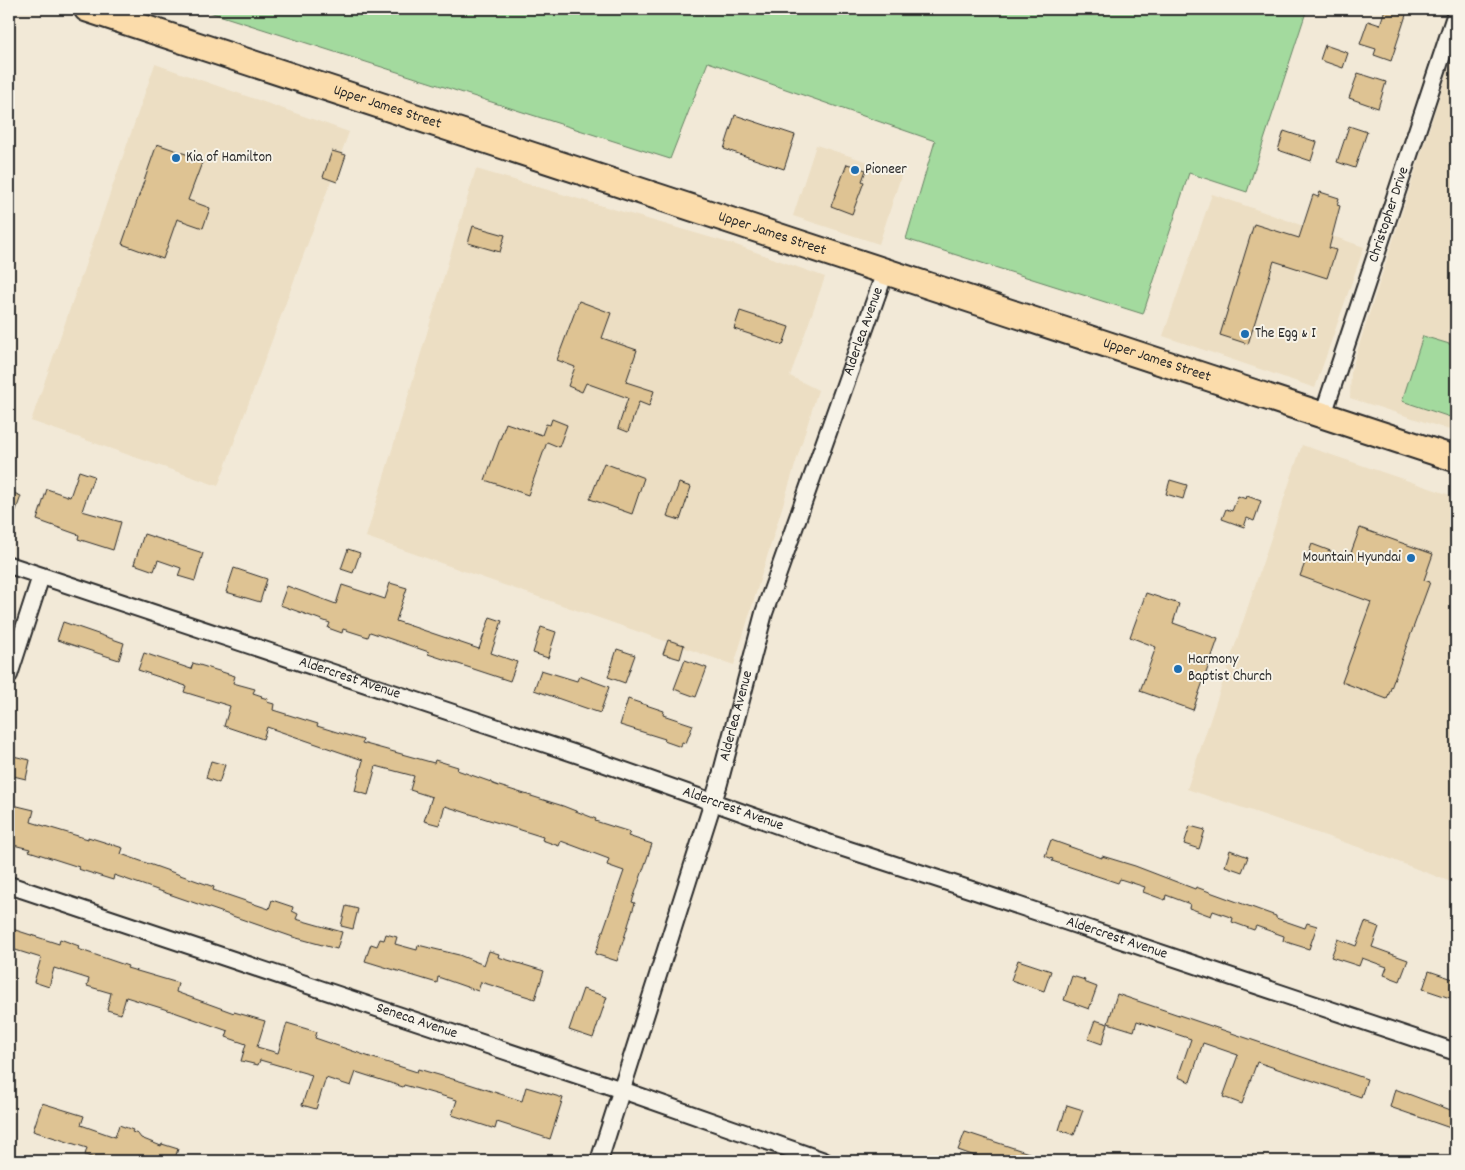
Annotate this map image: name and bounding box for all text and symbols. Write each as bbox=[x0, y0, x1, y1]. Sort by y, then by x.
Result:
street label: Upper James Street bbox=[330, 80, 444, 136]
place label: Kia of Hamilton bbox=[186, 147, 272, 169]
marker: Kia of Hamilton bbox=[170, 152, 182, 164]
place label: Pioneer bbox=[865, 159, 907, 181]
marker: Pioneer bbox=[849, 164, 861, 176]
street label: Christopher Drive bbox=[1363, 164, 1415, 265]
street label: Upper James Street bbox=[715, 206, 829, 262]
street label: Alderlea Avenue bbox=[838, 284, 890, 379]
place label: The Egg & I bbox=[1255, 323, 1316, 345]
marker: The Egg & I bbox=[1239, 328, 1251, 340]
street label: Upper James Street bbox=[1100, 333, 1214, 389]
place label: Mountain Hyundai bbox=[1302, 547, 1401, 569]
marker: Mountain Hyundai bbox=[1405, 552, 1417, 564]
place label: Harmony Baptist Church bbox=[1188, 649, 1272, 688]
street label: Aldercrest Avenue bbox=[296, 651, 404, 706]
marker: Harmony Baptist Church bbox=[1172, 663, 1184, 675]
street label: Alderlea Avenue bbox=[714, 668, 759, 764]
street label: Aldercrest Avenue bbox=[679, 781, 787, 837]
street label: Aldercrest Avenue bbox=[1063, 911, 1171, 966]
street label: Seneca Avenue bbox=[373, 998, 461, 1045]

